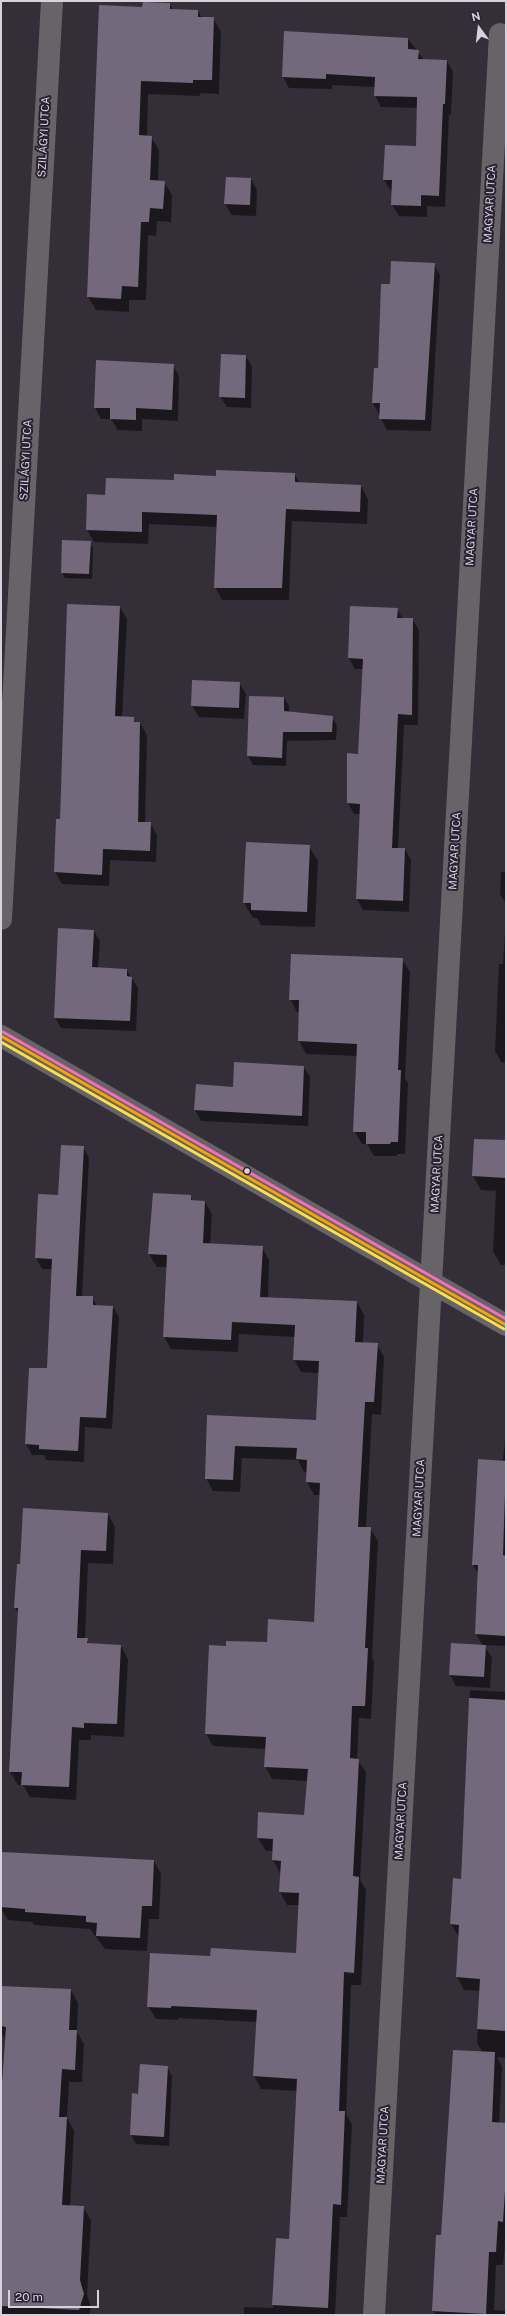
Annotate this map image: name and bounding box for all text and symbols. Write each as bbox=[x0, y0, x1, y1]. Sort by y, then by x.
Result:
north arrow bbox=[459, 8, 499, 48]
text: N bbox=[470, 10, 482, 23]
street label: SZILÁGYI UTCA bbox=[35, 96, 53, 178]
street label: MAGYAR UTCA bbox=[481, 165, 499, 243]
street label: SZILÁGYI UTCA bbox=[17, 419, 35, 501]
street label: MAGYAR UTCA bbox=[463, 488, 481, 566]
street label: MAGYAR UTCA bbox=[446, 812, 464, 890]
street label: MAGYAR UTCA bbox=[428, 1135, 446, 1213]
unlabelled marker bbox=[242, 1166, 252, 1176]
street label: MAGYAR UTCA bbox=[410, 1459, 428, 1537]
street label: MAGYAR UTCA bbox=[392, 1782, 410, 1860]
street label: MAGYAR UTCA bbox=[374, 2106, 392, 2184]
scale bar bbox=[10, 2282, 101, 2308]
text: 20 m bbox=[15, 2290, 43, 2304]

